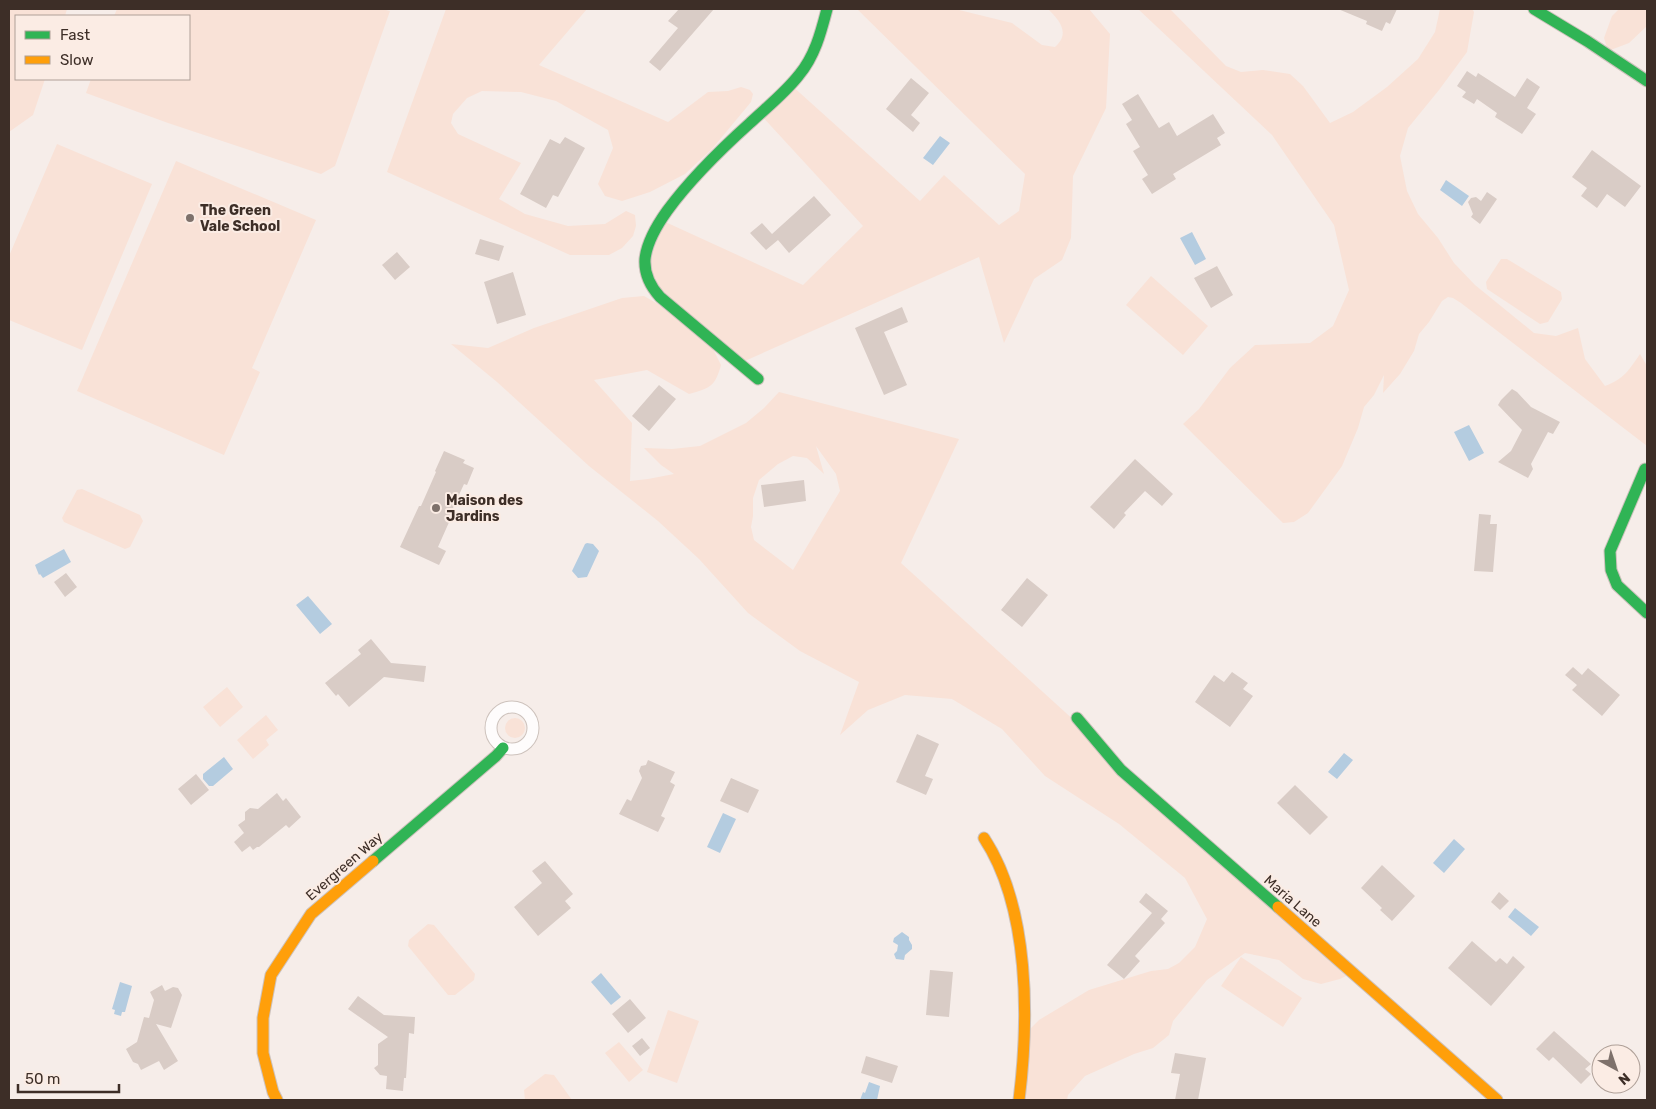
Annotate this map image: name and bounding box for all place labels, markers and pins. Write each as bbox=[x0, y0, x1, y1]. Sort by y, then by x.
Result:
place label: The Green Vale School bbox=[200, 202, 280, 235]
marker: The Green Vale School bbox=[184, 212, 196, 224]
place label: Maison des Jardins bbox=[446, 492, 523, 525]
marker: Maison des Jardins bbox=[430, 502, 442, 514]

